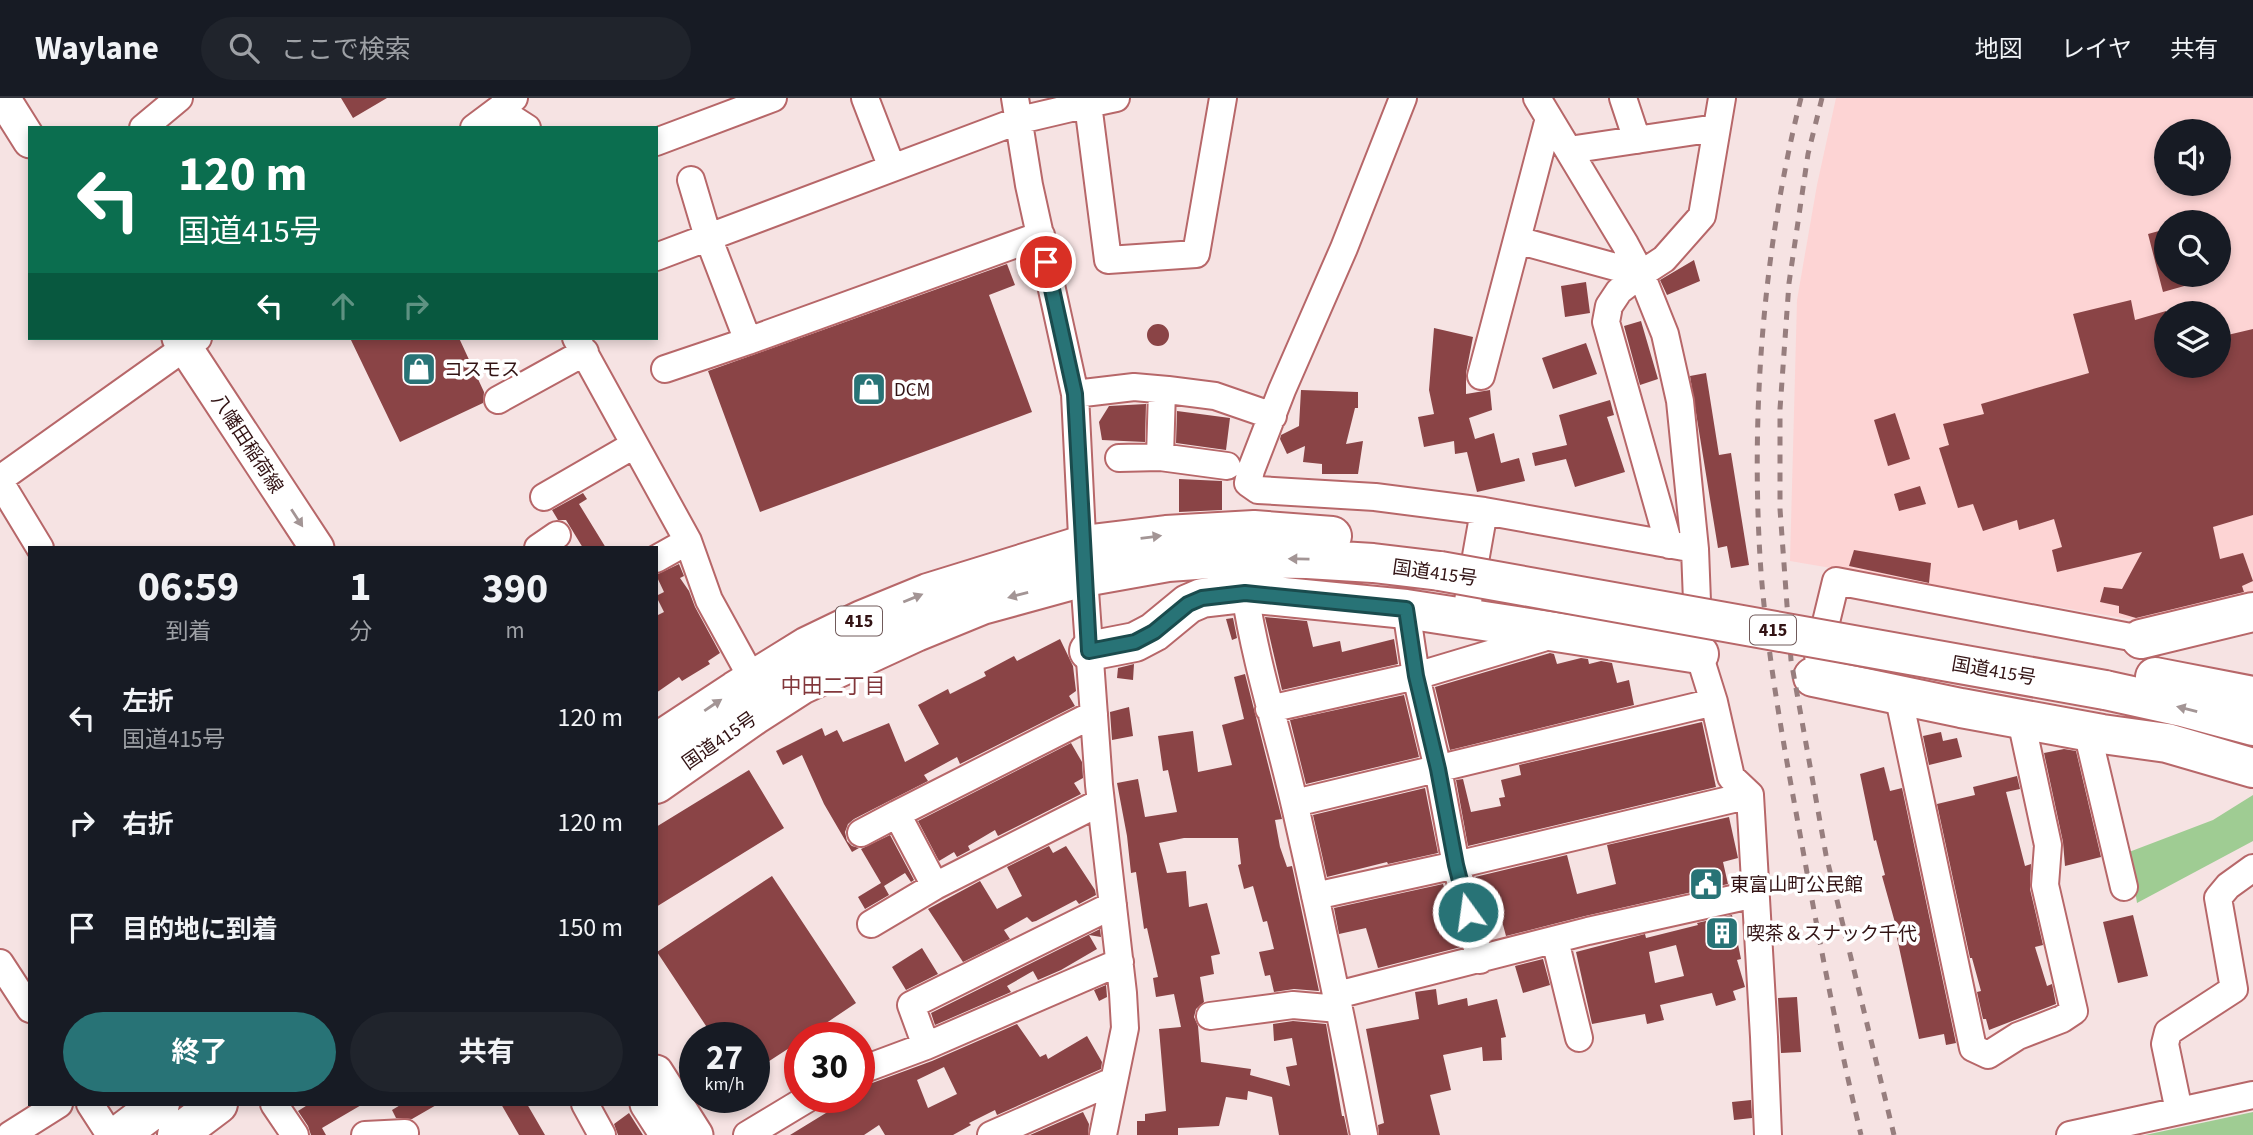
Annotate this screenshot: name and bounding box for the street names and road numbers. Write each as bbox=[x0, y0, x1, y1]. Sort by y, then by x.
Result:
street label: 八幡田稲荷線 bbox=[204, 389, 289, 499]
street label: 国道415号 bbox=[1391, 554, 1479, 593]
road number: 415 bbox=[836, 606, 882, 636]
road number: 415 bbox=[1750, 616, 1796, 644]
street label: 国道415号 bbox=[1949, 651, 2038, 692]
street label: 国道415号 bbox=[677, 706, 763, 777]

